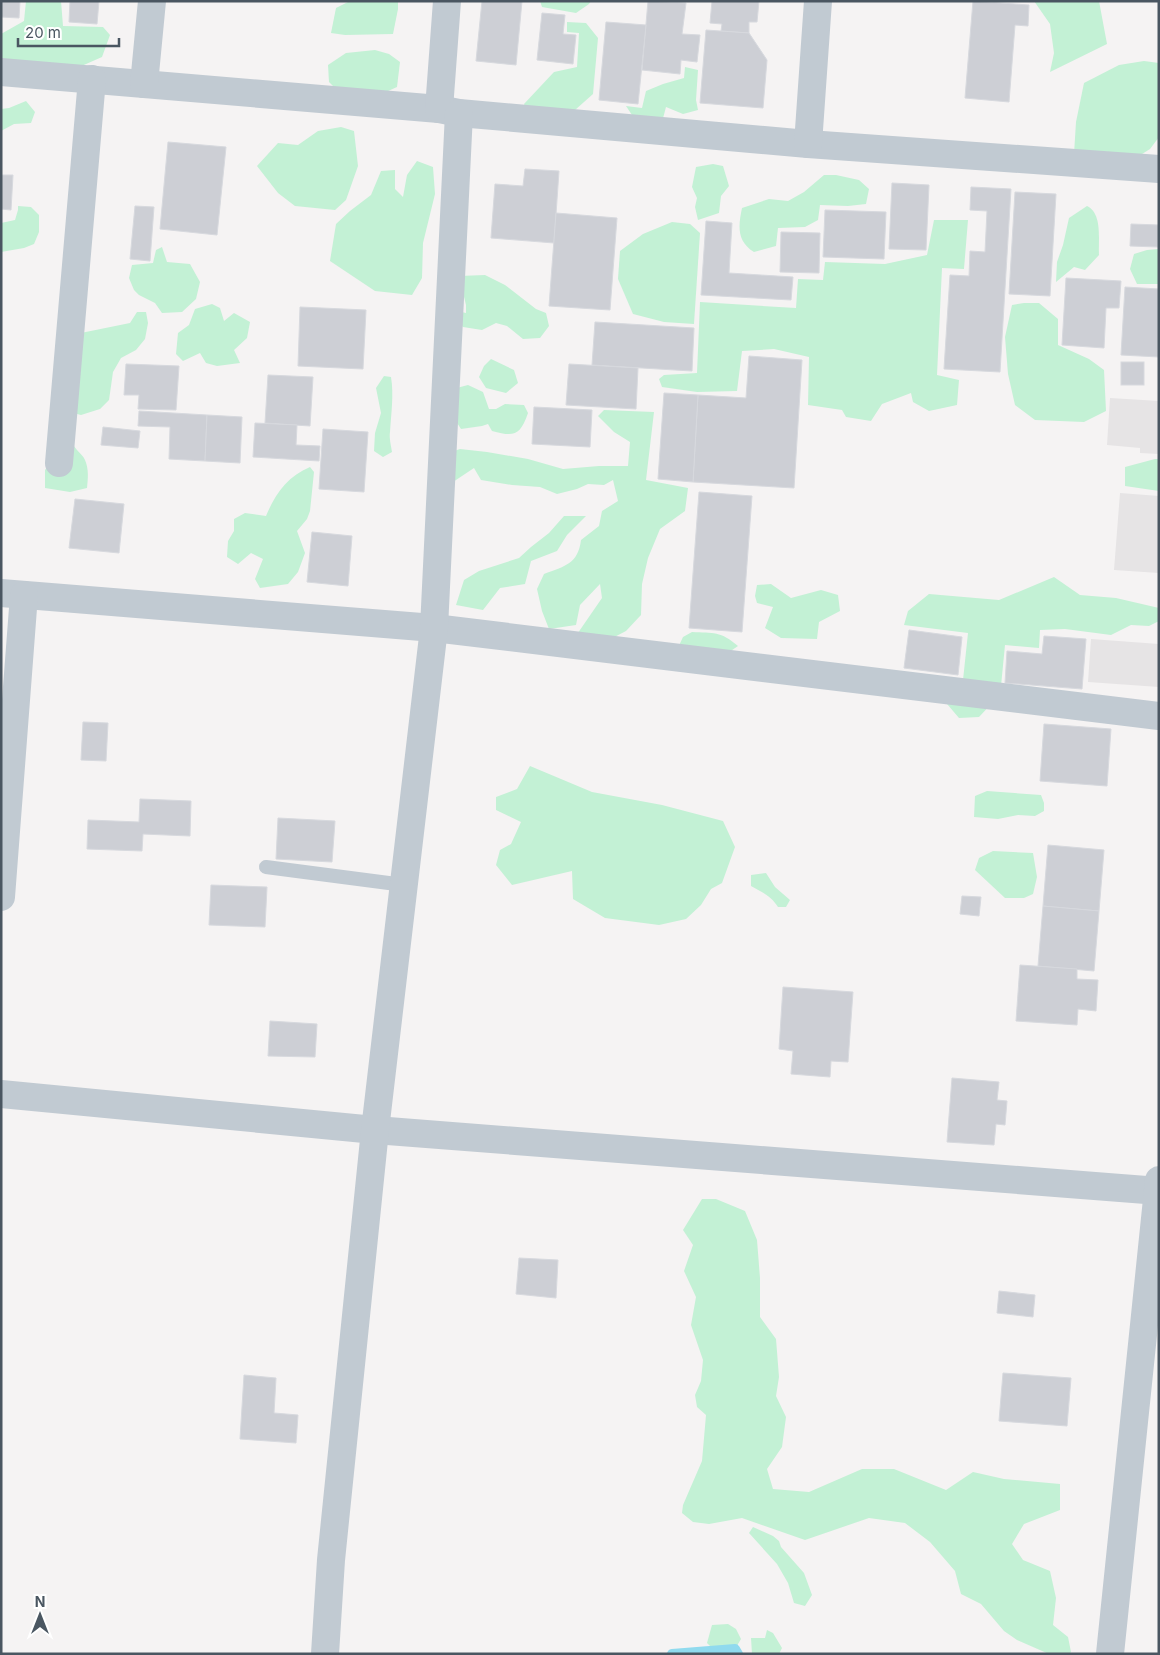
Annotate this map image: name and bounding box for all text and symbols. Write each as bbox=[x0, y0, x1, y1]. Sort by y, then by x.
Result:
scale bar bbox=[18, 15, 119, 47]
text: 20 m bbox=[25, 23, 61, 42]
north arrow bbox=[15, 1590, 65, 1640]
text: N bbox=[35, 1593, 45, 1610]

